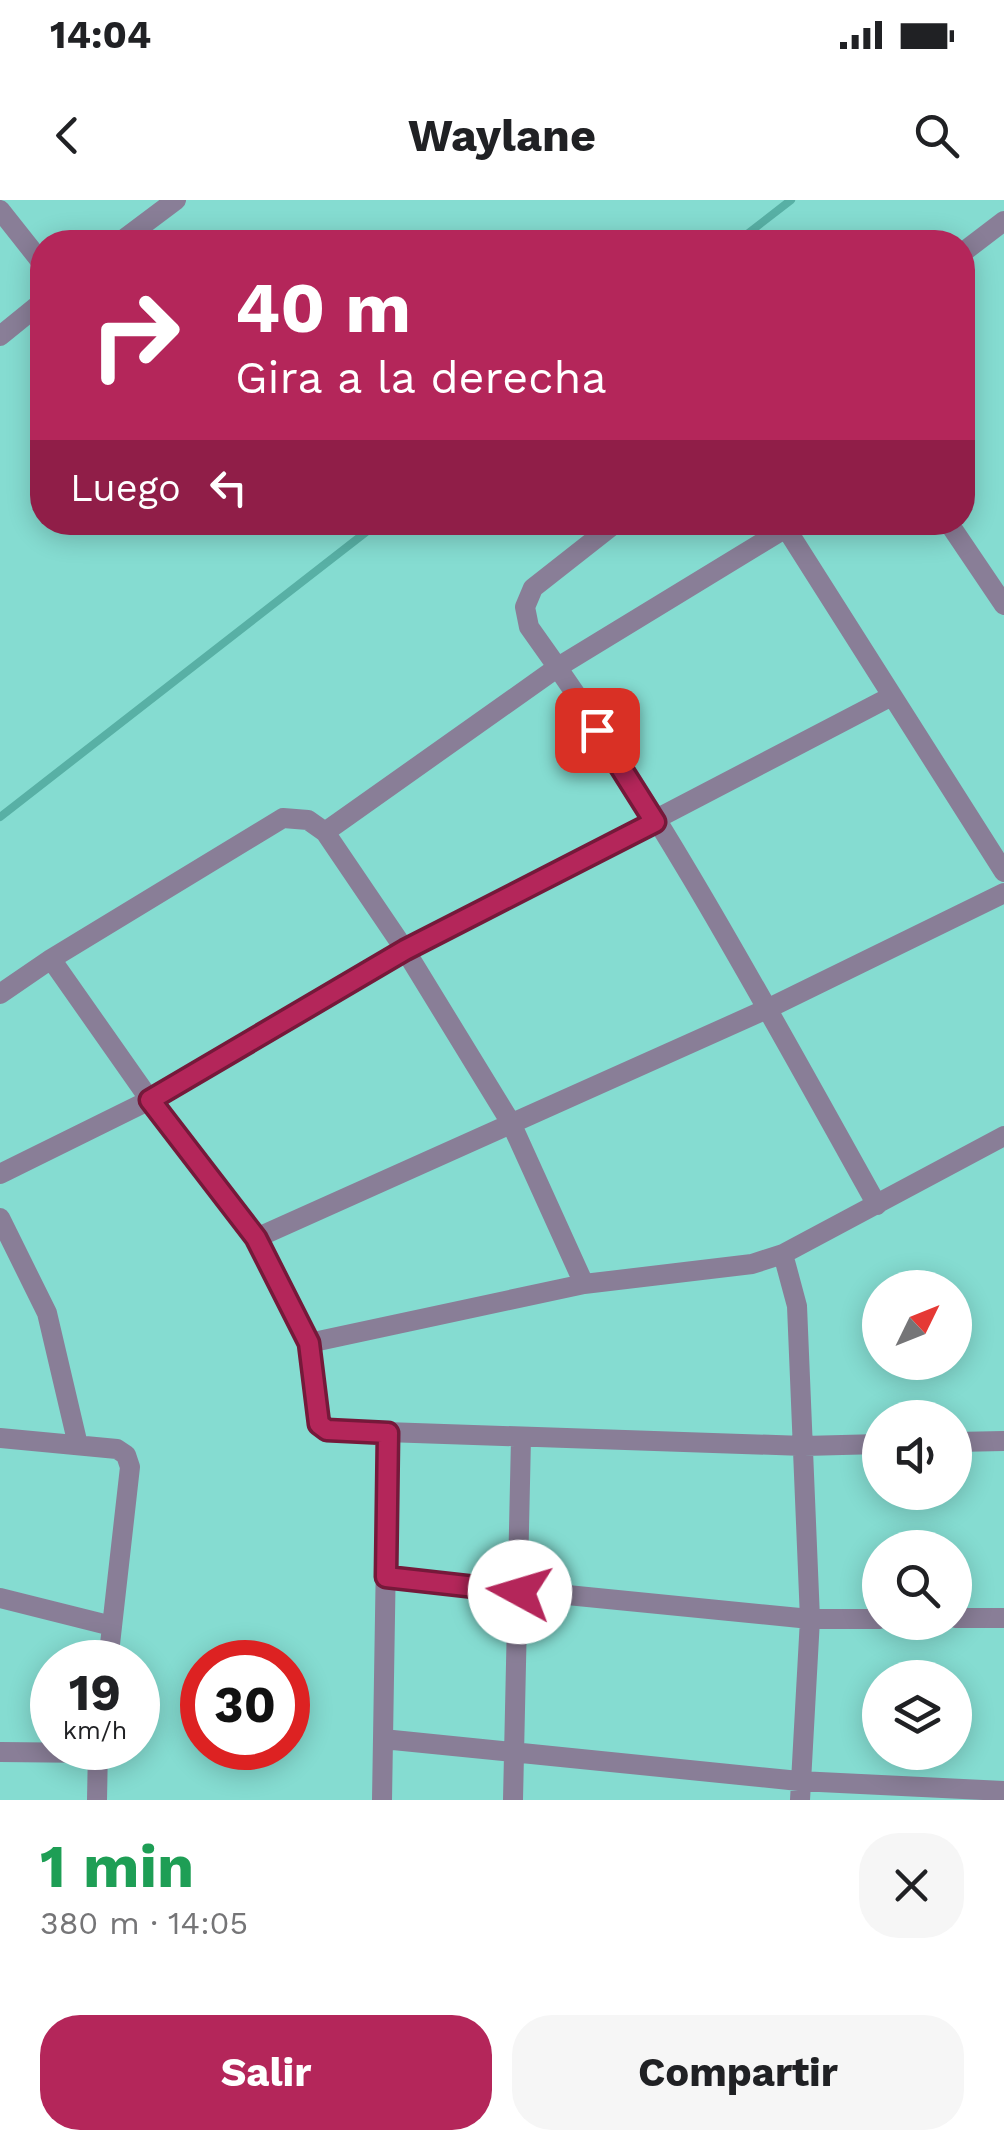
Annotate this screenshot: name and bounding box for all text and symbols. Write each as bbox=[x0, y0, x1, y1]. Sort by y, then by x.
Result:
text: 14:04 bbox=[50, 13, 151, 57]
icon: back bbox=[40, 108, 95, 163]
icon: search bbox=[909, 108, 964, 163]
text: Waylane bbox=[408, 109, 596, 162]
text: 40 m bbox=[235, 267, 411, 349]
icon: right bbox=[70, 270, 200, 400]
text: Gira a la derecha bbox=[235, 351, 607, 404]
icon: left bbox=[201, 460, 256, 515]
text: Luego bbox=[70, 466, 181, 510]
pin bbox=[555, 688, 640, 773]
icon: arrive bbox=[570, 703, 625, 758]
north arrow bbox=[862, 1270, 972, 1380]
map controls bbox=[862, 1270, 972, 1770]
button: sound bbox=[862, 1400, 972, 1510]
button: search bbox=[862, 1530, 972, 1640]
position arrow bbox=[468, 1540, 572, 1644]
speed limit sign: 30 bbox=[180, 1640, 310, 1770]
button: layers bbox=[862, 1660, 972, 1770]
text: 19 bbox=[69, 1663, 121, 1722]
text: km/h bbox=[63, 1716, 127, 1745]
text: 1 min bbox=[40, 1831, 194, 1902]
button: close bbox=[859, 1833, 964, 1938]
text: 380 m · 14:05 bbox=[40, 1904, 248, 1942]
button: Salir bbox=[40, 2015, 492, 2130]
button: Compartir bbox=[512, 2015, 964, 2130]

